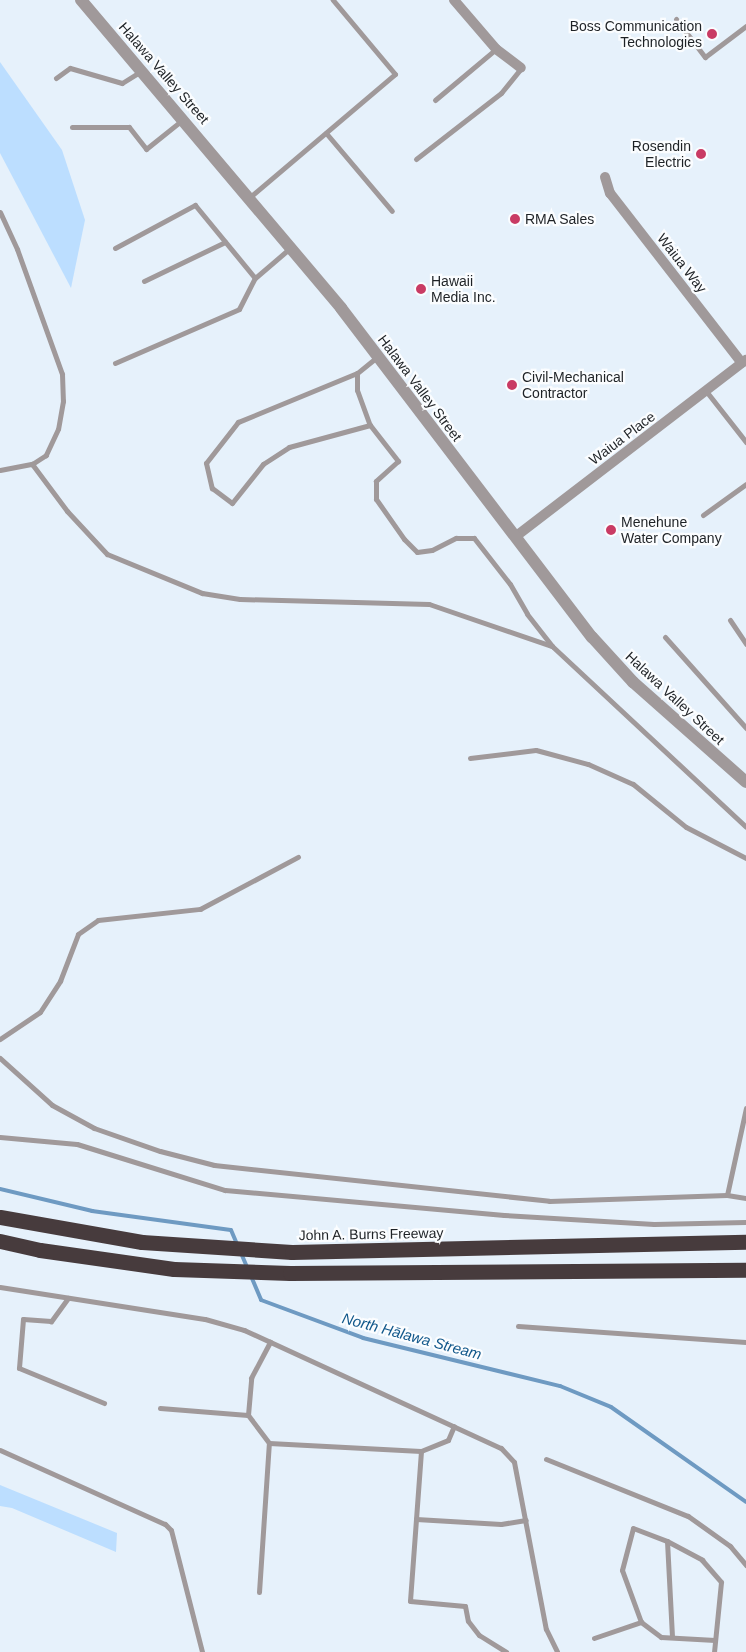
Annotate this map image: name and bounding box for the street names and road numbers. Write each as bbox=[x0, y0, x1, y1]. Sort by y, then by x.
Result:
street label: Halawa Valley Street bbox=[115, 19, 213, 127]
street label: Waiua Way bbox=[654, 230, 710, 296]
street label: Halawa Valley Street bbox=[375, 331, 465, 445]
street label: Waiua Place bbox=[586, 408, 658, 468]
street label: Halawa Valley Street bbox=[622, 648, 728, 748]
street label: John A. Burns Freeway bbox=[298, 1224, 444, 1244]

